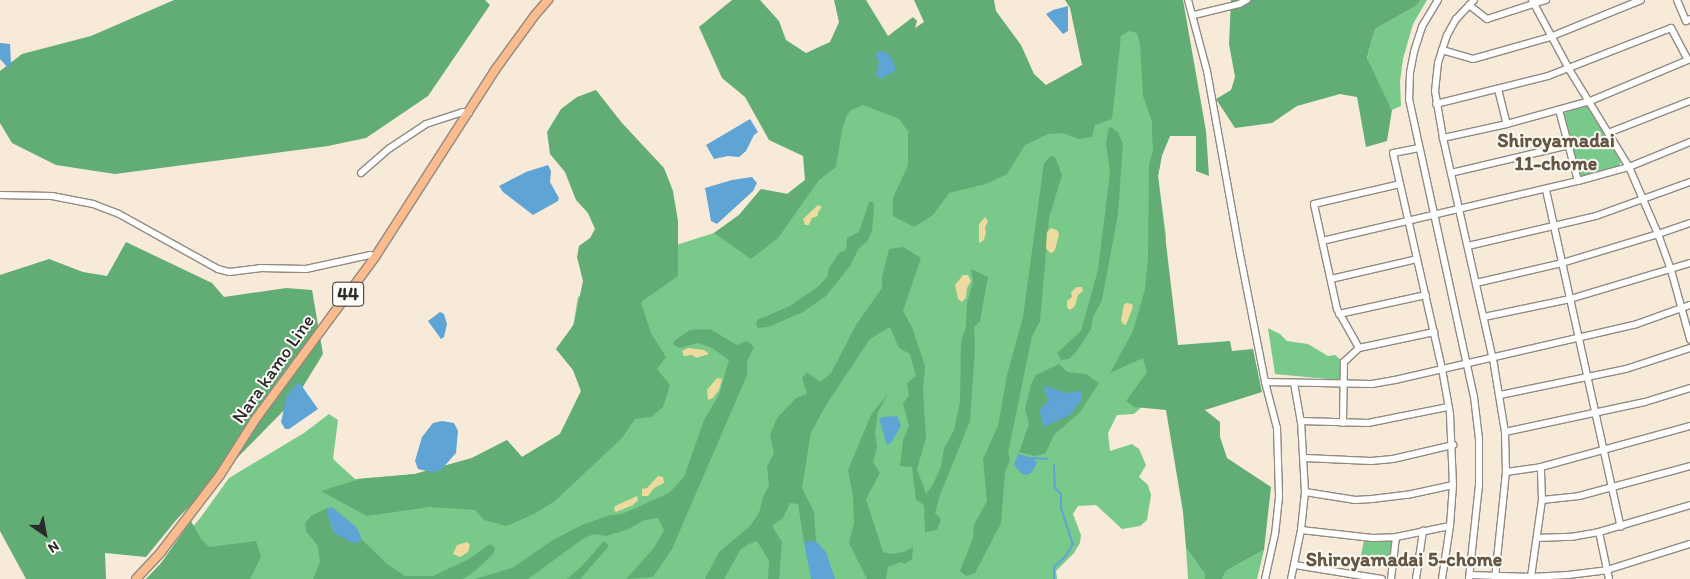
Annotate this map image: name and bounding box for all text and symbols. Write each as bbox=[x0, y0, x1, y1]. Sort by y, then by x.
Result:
district label: Shiroyamadai 11-chome bbox=[1497, 129, 1615, 176]
road number: 44 bbox=[332, 278, 364, 310]
street label: Nara kamo Line bbox=[227, 310, 319, 428]
north arrow bbox=[20, 509, 70, 559]
text: N bbox=[45, 537, 62, 557]
district label: Shiroyamadai 5-chome bbox=[1306, 547, 1502, 571]

